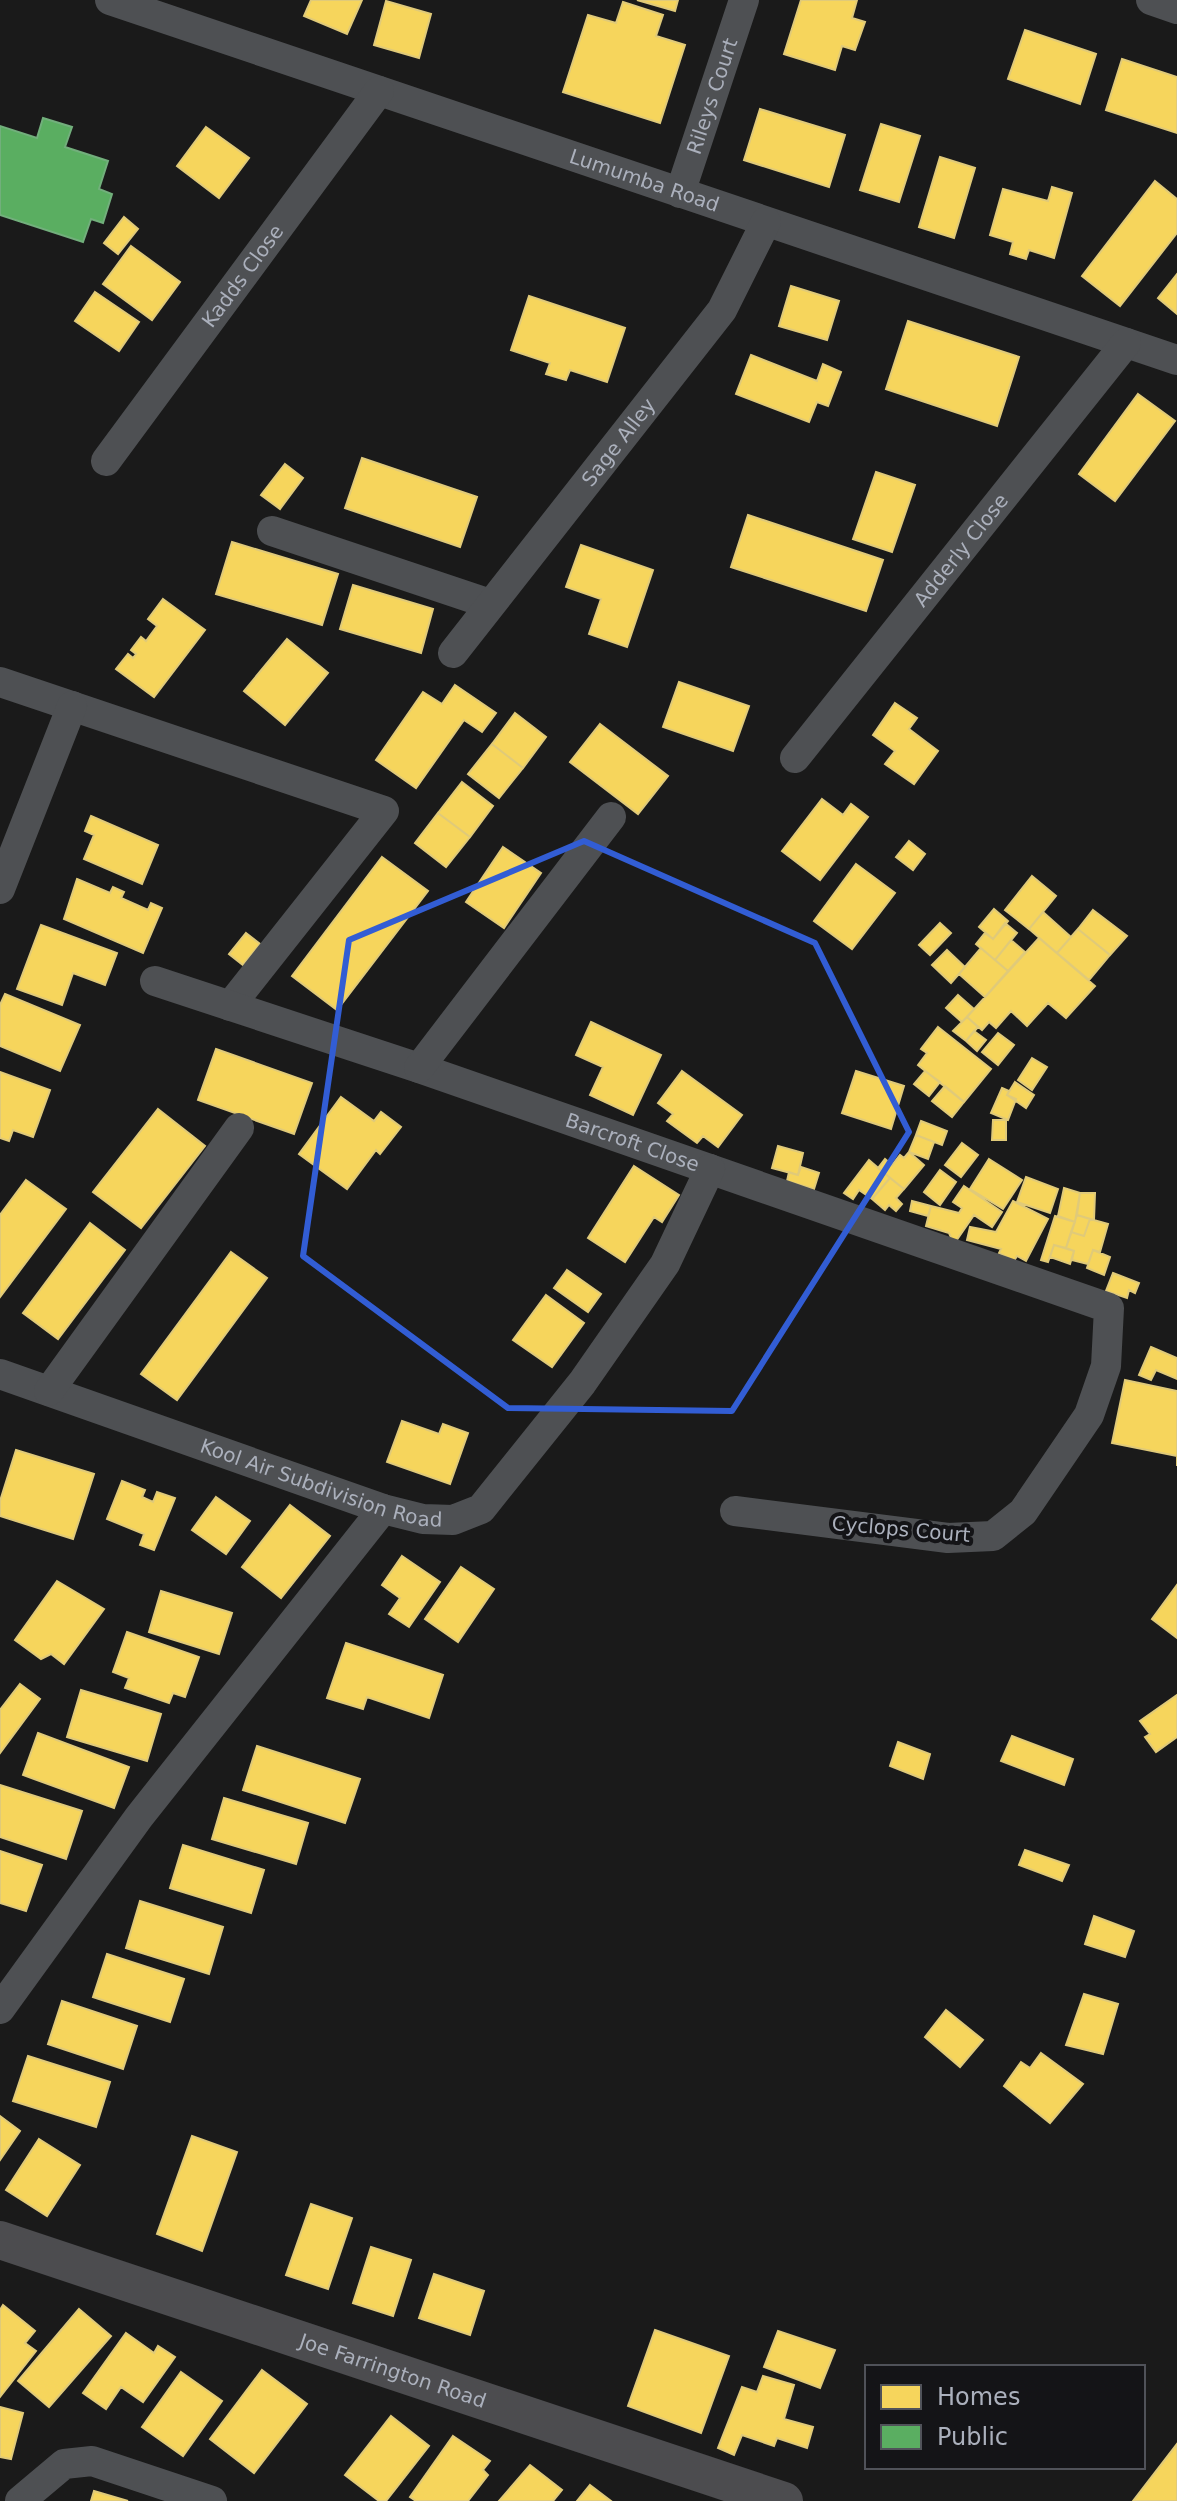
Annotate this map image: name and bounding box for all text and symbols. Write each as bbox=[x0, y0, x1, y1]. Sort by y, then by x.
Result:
street label: Rileys Court bbox=[682, 35, 743, 157]
street label: Lumumba Road bbox=[566, 144, 722, 217]
street label: Kadds Close bbox=[197, 220, 288, 332]
street label: Sage Alley bbox=[576, 393, 660, 491]
street label: Adderly Close bbox=[909, 489, 1013, 611]
street label: Barcroft Close bbox=[562, 1108, 703, 1177]
street label: Kool Air Subdivision Road bbox=[197, 1434, 443, 1532]
street label: Cyclops Court bbox=[831, 1511, 971, 1547]
street label: Joe Farrington Road bbox=[295, 2328, 489, 2413]
legend bbox=[865, 2365, 1145, 2469]
text: Homes bbox=[937, 2383, 1020, 2411]
text: Public bbox=[937, 2423, 1008, 2451]

